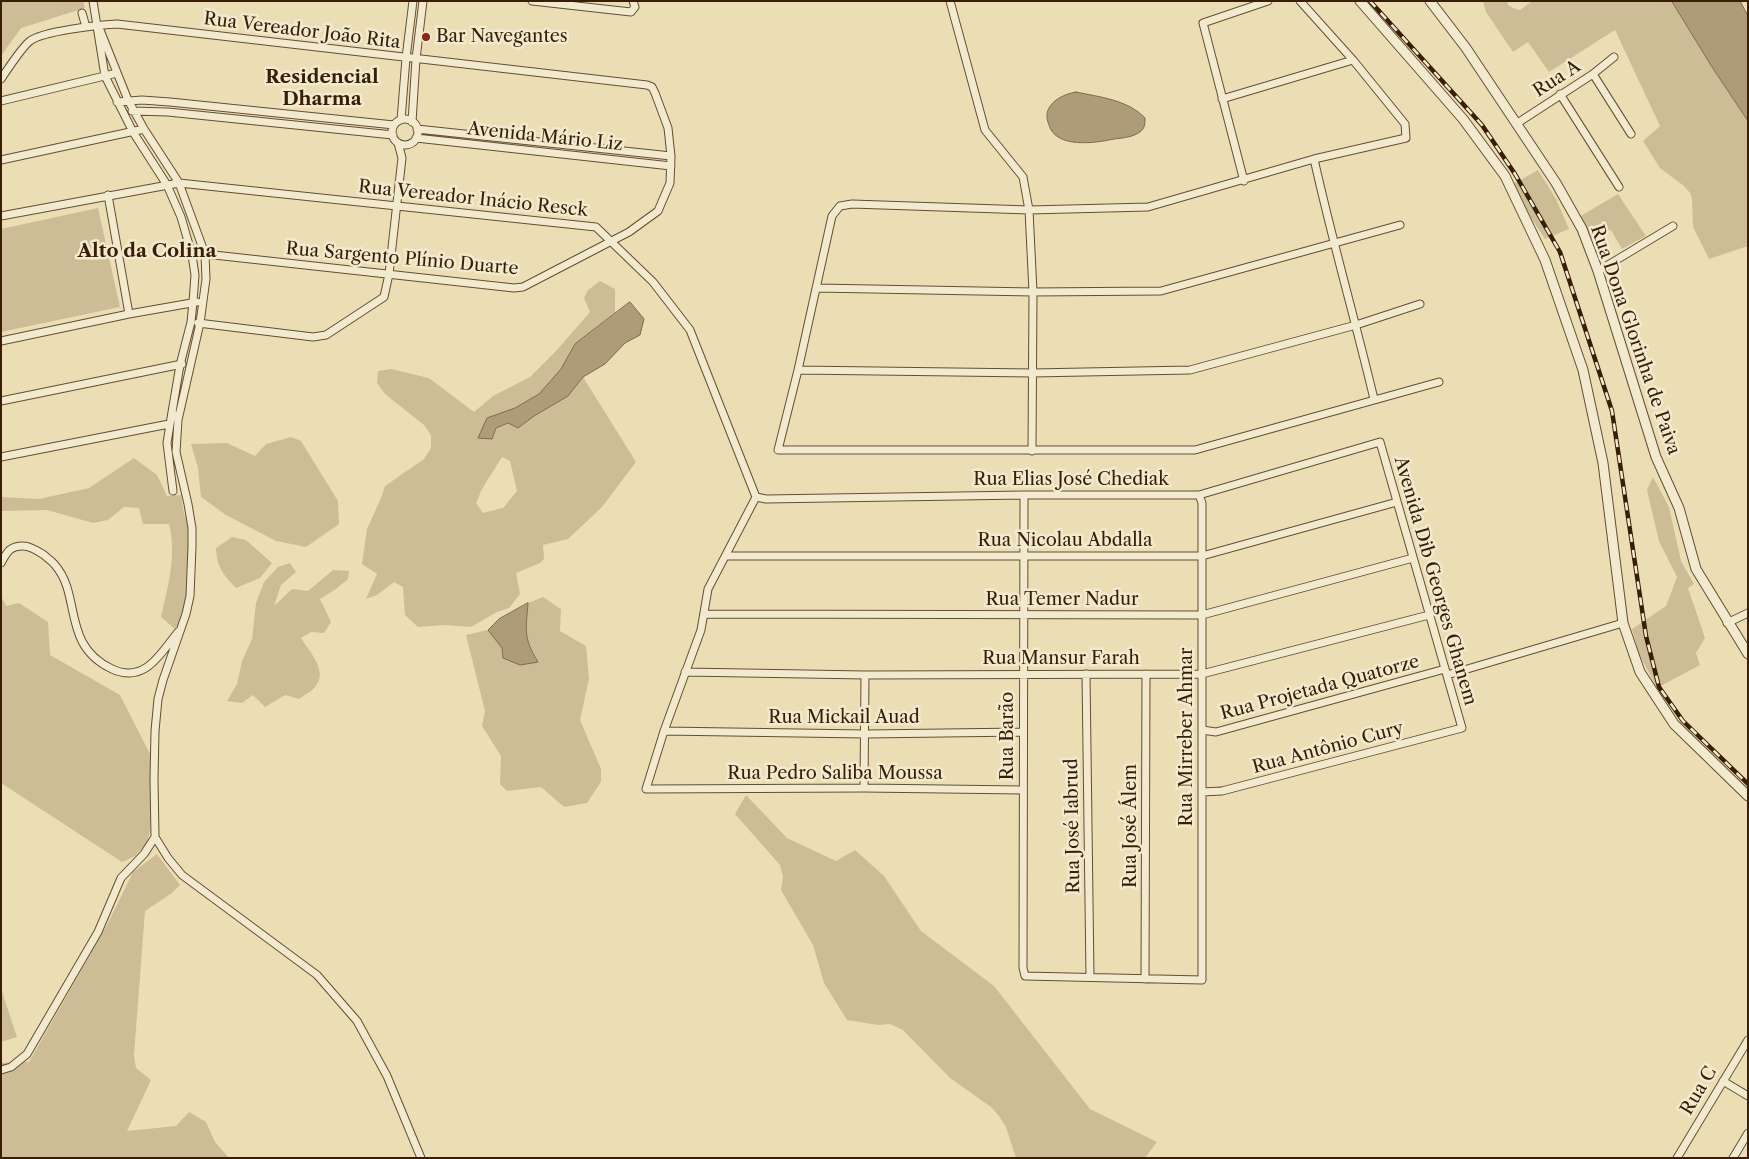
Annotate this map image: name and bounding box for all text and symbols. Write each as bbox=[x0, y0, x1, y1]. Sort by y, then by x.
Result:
street label: Rua Vereador João Rita bbox=[202, 8, 402, 54]
place label: Bar Navegantes bbox=[436, 26, 568, 48]
marker: Bar Navegantes bbox=[420, 31, 432, 43]
street label: Rua A bbox=[1529, 56, 1585, 102]
district label: Residencial Dharma bbox=[265, 67, 379, 111]
street label: Avenida Mário Liz bbox=[466, 118, 624, 156]
street label: Rua Vereador Inácio Resck bbox=[357, 176, 589, 222]
street label: Rua Dona Glorinha de Paiva bbox=[1585, 222, 1685, 458]
street label: Rua Sargento Plínio Duarte bbox=[285, 238, 519, 280]
district label: Alto da Colina bbox=[77, 241, 217, 263]
street label: Avenida Dib Georges Ghanem bbox=[1389, 454, 1481, 708]
street label: Rua Elias José Chediak bbox=[973, 469, 1169, 491]
street label: Rua Nicolau Abdalla bbox=[978, 530, 1152, 552]
street label: Rua Temer Nadur bbox=[985, 589, 1139, 611]
street label: Rua Mansur Farah bbox=[982, 648, 1140, 670]
street label: Rua Mirreber Ahmar bbox=[1176, 648, 1198, 826]
street label: Rua Projetada Quatorze bbox=[1218, 651, 1422, 725]
street label: Rua Barão bbox=[997, 692, 1019, 780]
street label: Rua Mickail Auad bbox=[768, 707, 920, 729]
street label: Rua Antônio Cury bbox=[1250, 717, 1406, 779]
street label: Rua José Iabrud bbox=[1061, 758, 1085, 894]
street label: Rua Pedro Saliba Moussa bbox=[727, 763, 943, 785]
street label: Rua José Álem bbox=[1120, 764, 1142, 888]
street label: Rua C bbox=[1676, 1063, 1722, 1119]

